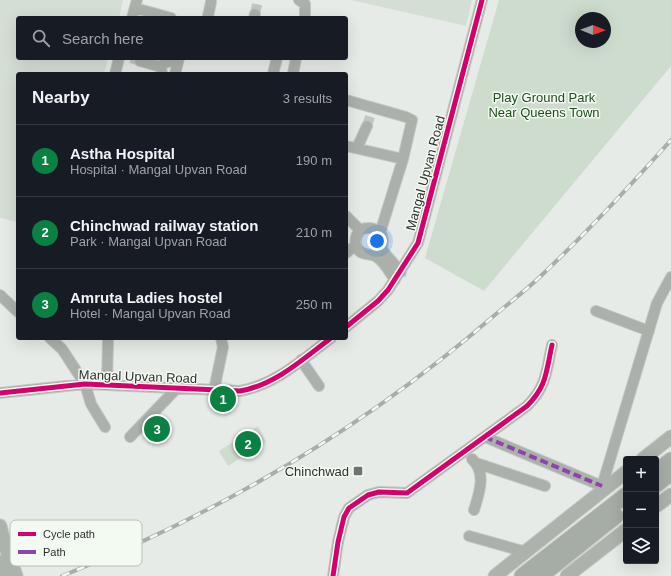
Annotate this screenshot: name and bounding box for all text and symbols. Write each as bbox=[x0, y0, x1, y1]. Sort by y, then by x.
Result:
north arrow bbox=[575, 12, 611, 48]
search box bbox=[16, 16, 348, 60]
icon: search bbox=[30, 27, 52, 49]
text: Search here bbox=[62, 30, 144, 47]
text: Nearby bbox=[32, 88, 90, 107]
park label: Play Ground Park Near Queens Town bbox=[488, 90, 600, 120]
text: 3 results bbox=[283, 91, 332, 106]
street label: Mangal Upvan Road bbox=[403, 114, 448, 232]
text: Astha Hospital bbox=[70, 145, 175, 162]
text: 1 bbox=[41, 153, 49, 168]
text: 190 m bbox=[296, 153, 332, 168]
text: Hospital · Mangal Upvan Road bbox=[70, 162, 247, 177]
text: Chinchwad railway station bbox=[70, 217, 258, 234]
text: 2 bbox=[41, 225, 49, 240]
text: 210 m bbox=[296, 225, 332, 240]
your location bbox=[367, 231, 387, 251]
text: Park · Mangal Upvan Road bbox=[70, 234, 227, 249]
text: Amruta Ladies hostel bbox=[70, 289, 223, 306]
text: 3 bbox=[41, 297, 49, 312]
text: 250 m bbox=[296, 297, 332, 312]
text: Hotel · Mangal Upvan Road bbox=[70, 306, 230, 321]
street label: Mangal Upvan Road bbox=[78, 367, 197, 386]
pin: 1 bbox=[210, 384, 236, 414]
pin: 3 bbox=[144, 414, 170, 444]
pin: 2 bbox=[235, 429, 261, 459]
map controls bbox=[623, 456, 659, 564]
button: + bbox=[623, 456, 659, 492]
place label: Chinchwad bbox=[285, 464, 349, 479]
marker: Chinchwad bbox=[352, 465, 364, 477]
button: − bbox=[623, 492, 659, 528]
legend bbox=[10, 520, 142, 566]
text: Cycle path bbox=[43, 528, 95, 540]
button: layers bbox=[623, 528, 659, 564]
text: Path bbox=[43, 546, 66, 558]

